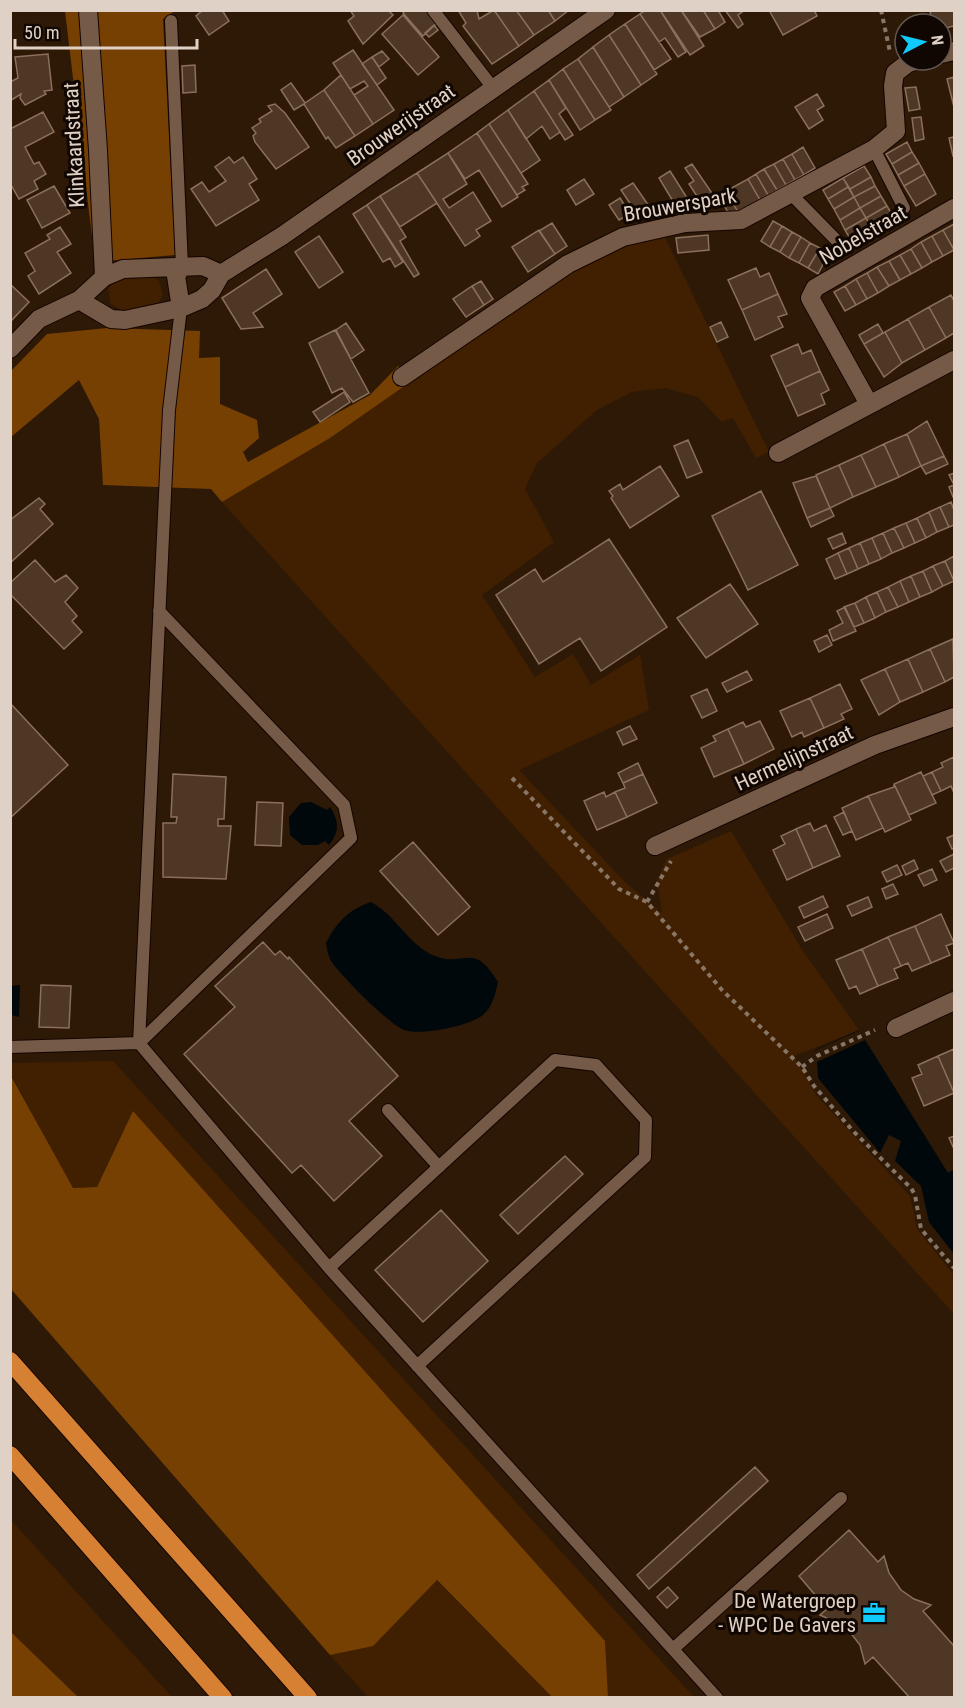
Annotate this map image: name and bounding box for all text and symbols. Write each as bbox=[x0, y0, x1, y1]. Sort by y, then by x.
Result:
scale bar bbox=[15, 12, 196, 50]
north arrow bbox=[893, 12, 953, 72]
text: 50 m bbox=[24, 22, 59, 43]
text: N bbox=[927, 34, 947, 46]
street label: Brouwerijstraat bbox=[343, 79, 459, 171]
street label: Klinkaardstraat bbox=[59, 82, 89, 208]
street label: Brouwerspark bbox=[622, 183, 739, 227]
street label: Nobelstraat bbox=[815, 200, 911, 270]
street label: Hermelijnstraat bbox=[731, 720, 857, 796]
place label: De Watergroep - WPC De Gavers bbox=[718, 1589, 856, 1637]
office icon: De Watergroep - WPC De Gavers bbox=[861, 1600, 887, 1626]

